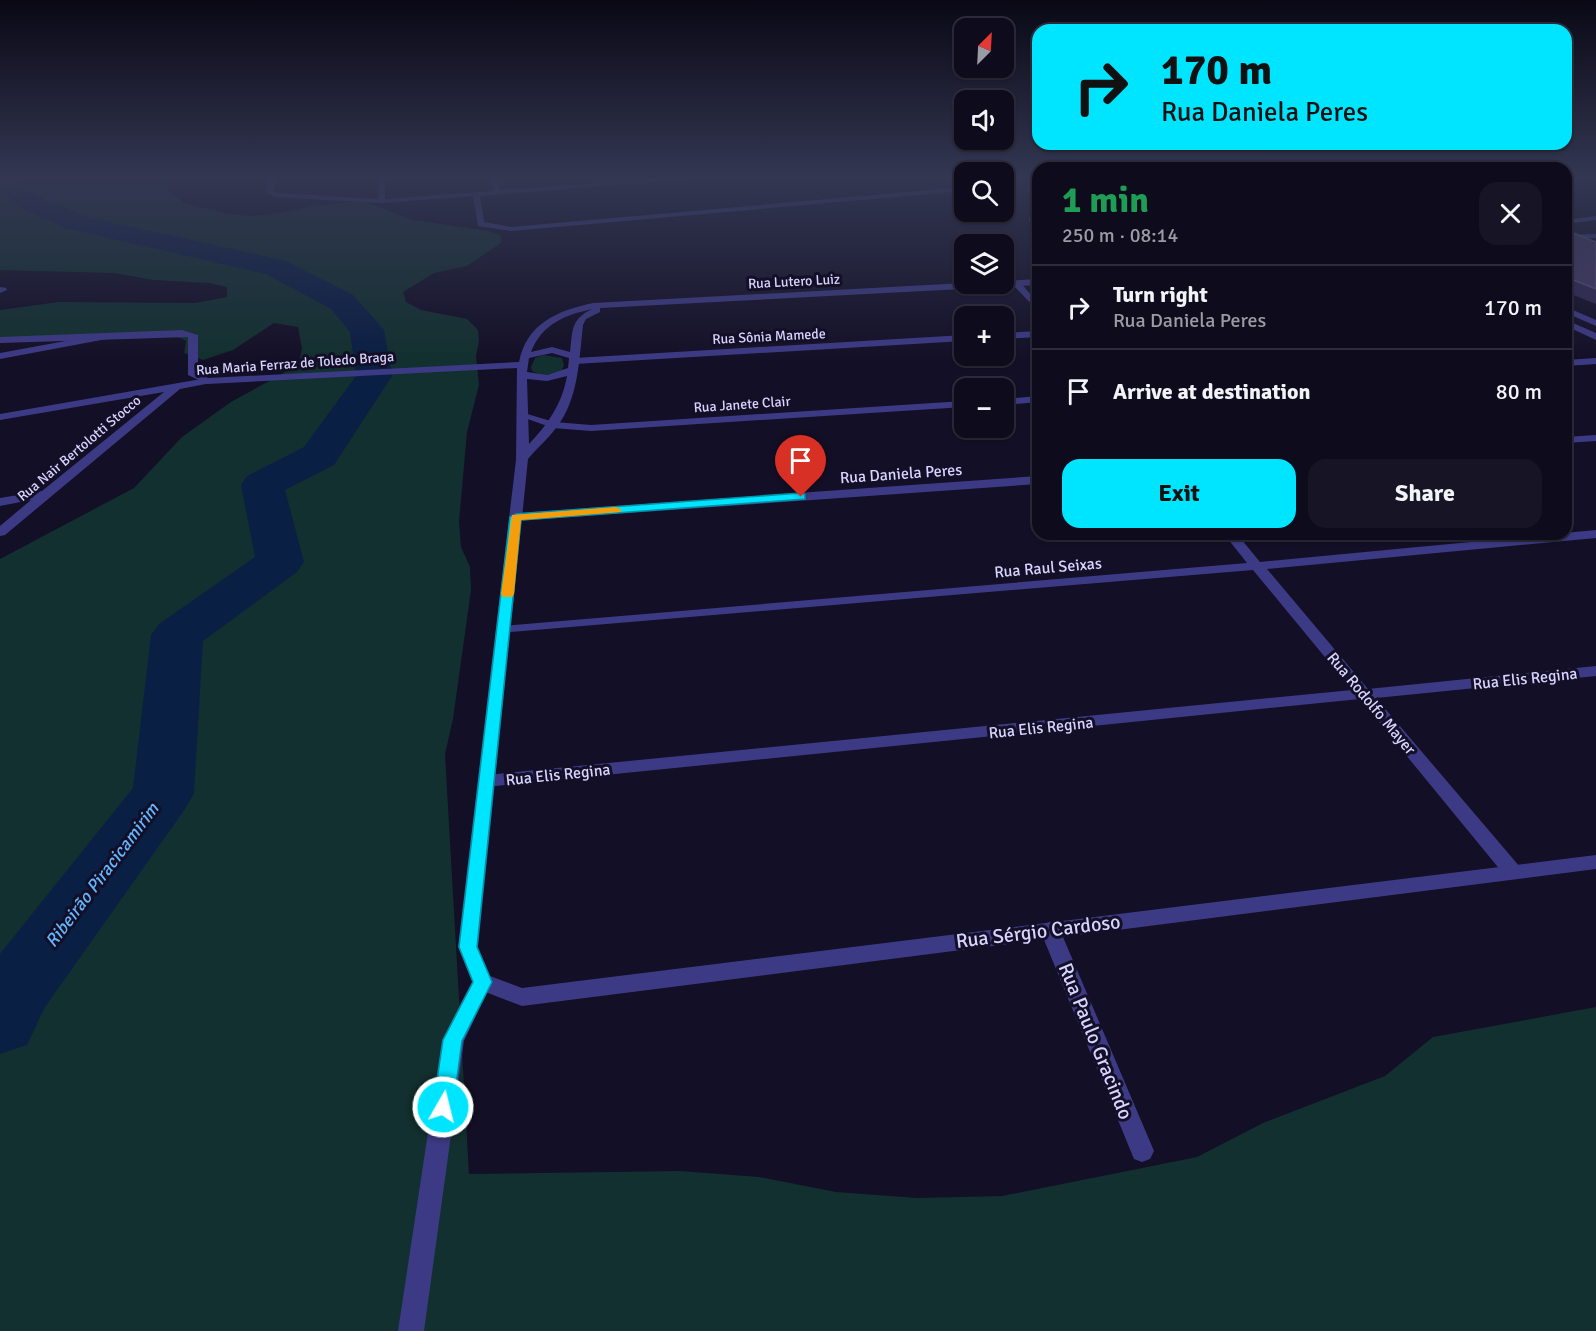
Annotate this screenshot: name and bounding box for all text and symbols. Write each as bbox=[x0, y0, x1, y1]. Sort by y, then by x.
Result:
north arrow bbox=[954, 18, 1014, 78]
map controls bbox=[954, 18, 1014, 438]
text: 170 m bbox=[1161, 45, 1272, 96]
icon: right bbox=[1062, 48, 1140, 126]
button: sound bbox=[954, 90, 1014, 150]
text: Rua Daniela Peres bbox=[1161, 96, 1368, 129]
button: search bbox=[954, 162, 1014, 222]
text: 1 min bbox=[1062, 178, 1149, 223]
button: close bbox=[1479, 182, 1542, 245]
text: 250 m · 08:14 bbox=[1062, 223, 1178, 248]
button: layers bbox=[954, 234, 1014, 294]
street label: Rua Lutero Luiz bbox=[748, 271, 841, 292]
text: Turn right bbox=[1113, 281, 1208, 308]
icon: right bbox=[1062, 291, 1095, 324]
text: 170 m bbox=[1484, 294, 1542, 321]
button: + bbox=[954, 306, 1014, 366]
text: Rua Daniela Peres bbox=[1113, 308, 1266, 333]
street label: Rua Sônia Mamede bbox=[712, 325, 826, 348]
street label: Rua Maria Ferraz de Toledo Braga bbox=[196, 348, 395, 379]
icon: arrive bbox=[1062, 375, 1095, 408]
button: − bbox=[954, 378, 1014, 438]
text: Arrive at destination bbox=[1113, 378, 1310, 405]
text: 80 m bbox=[1496, 378, 1542, 405]
street label: Rua Nair Bertolotti Stocco bbox=[14, 392, 144, 505]
street label: Rua Janete Clair bbox=[693, 393, 792, 416]
pin bbox=[775, 435, 826, 497]
icon: arrive bbox=[784, 444, 817, 477]
button: Exit bbox=[1062, 459, 1296, 528]
button: Share bbox=[1308, 459, 1542, 528]
street label: Rua Daniela Peres bbox=[839, 460, 963, 488]
street label: Rua Raul Seixas bbox=[994, 553, 1103, 583]
street label: Rua Rodolfo Mayer bbox=[1322, 648, 1420, 759]
street label: Rua Elis Regina bbox=[1472, 664, 1578, 694]
street label: Rua Elis Regina bbox=[988, 713, 1094, 743]
street label: Rua Elis Regina bbox=[505, 760, 611, 790]
water label: Ribeirão Piracicamirim bbox=[41, 798, 164, 952]
street label: Rua Sérgio Cardoso bbox=[954, 909, 1122, 954]
street label: Rua Paulo Gracindo bbox=[1053, 959, 1138, 1123]
position arrow bbox=[411, 1075, 475, 1139]

